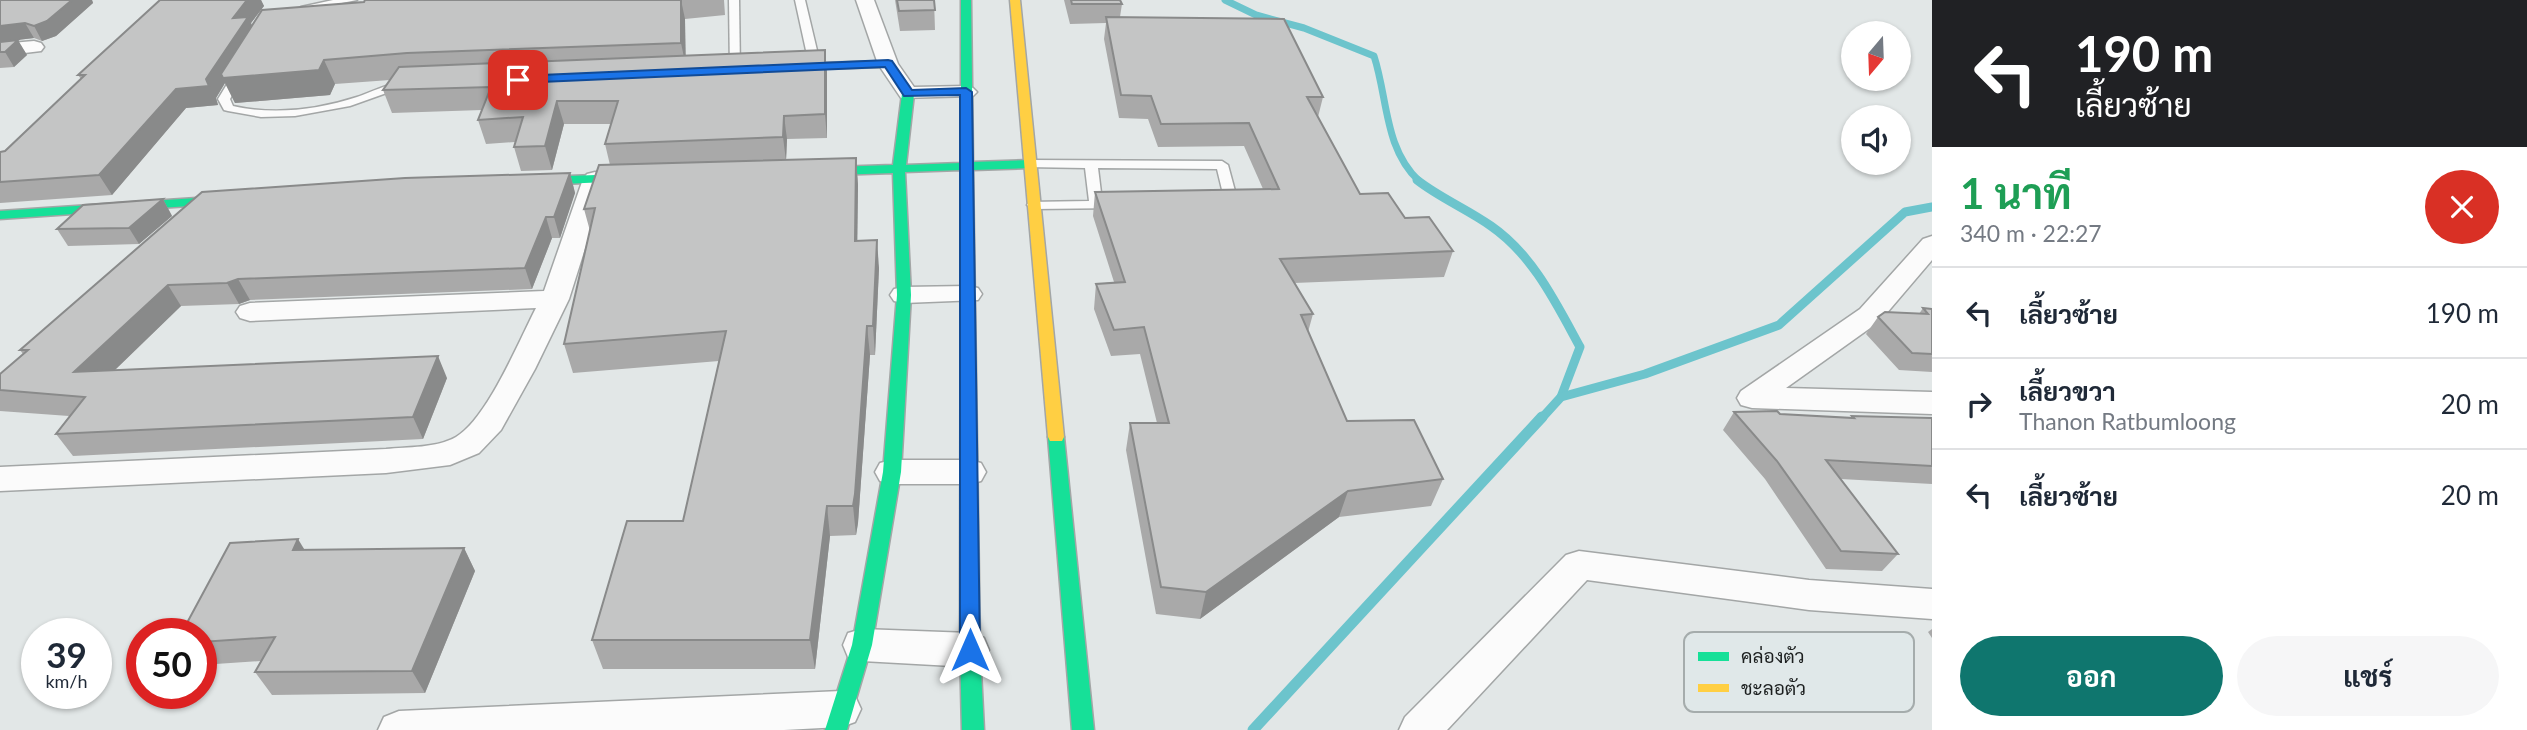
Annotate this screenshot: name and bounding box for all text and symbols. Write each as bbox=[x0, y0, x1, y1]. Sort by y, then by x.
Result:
north arrow bbox=[1841, 21, 1911, 91]
map controls bbox=[1841, 21, 1911, 175]
text: 190 m bbox=[2075, 24, 2213, 82]
icon: left bbox=[1960, 28, 2051, 119]
pin bbox=[488, 50, 548, 110]
icon: arrive bbox=[499, 61, 537, 99]
text: เลี้ยวซ้าย bbox=[2075, 85, 2192, 124]
button: sound bbox=[1841, 105, 1911, 175]
text: 1 นาที bbox=[1960, 168, 2072, 218]
button: close bbox=[2425, 170, 2499, 244]
text: 340 m · 22:27 bbox=[1960, 219, 2102, 247]
icon: left bbox=[1960, 294, 1998, 332]
text: 190 m bbox=[2426, 297, 2499, 329]
text: เลี้ยวซ้าย bbox=[2019, 298, 2118, 330]
text: เลี้ยวขวา bbox=[2019, 375, 2116, 407]
icon: right bbox=[1960, 385, 1998, 423]
text: 20 m bbox=[2441, 388, 2499, 420]
text: Thanon Ratbumloong bbox=[2019, 407, 2236, 435]
icon: left bbox=[1960, 476, 1998, 514]
text: 20 m bbox=[2441, 479, 2499, 511]
text: เลี้ยวซ้าย bbox=[2019, 480, 2118, 512]
position arrow bbox=[933, 613, 1007, 687]
speed limit sign: 50 bbox=[126, 618, 217, 709]
legend bbox=[1684, 632, 1914, 712]
text: 39 bbox=[46, 633, 87, 675]
button: ออก bbox=[1960, 636, 2223, 716]
button: แชร์ bbox=[2237, 636, 2499, 716]
text: คล่องตัว bbox=[1741, 644, 1805, 667]
text: km/h bbox=[45, 670, 88, 692]
text: ชะลอตัว bbox=[1741, 676, 1806, 699]

